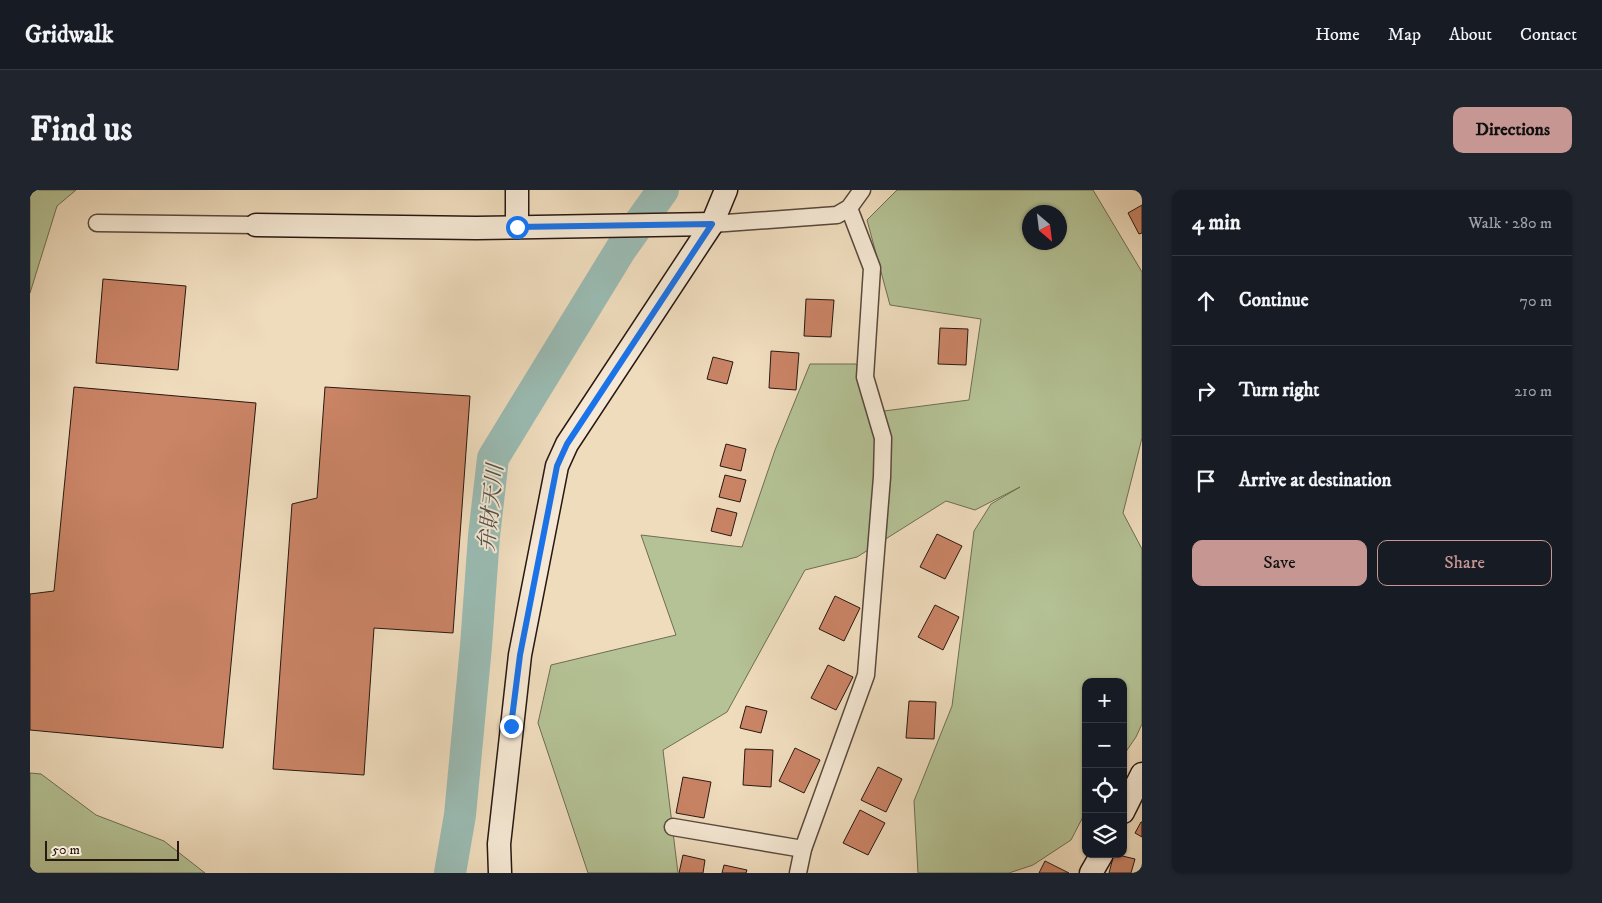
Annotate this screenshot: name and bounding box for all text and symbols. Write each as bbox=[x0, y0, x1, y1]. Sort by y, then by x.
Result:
text: Gridwalk bbox=[25, 20, 113, 50]
text: Home bbox=[1315, 24, 1360, 46]
text: Map bbox=[1388, 24, 1421, 46]
text: About bbox=[1449, 24, 1492, 46]
text: Contact bbox=[1520, 24, 1577, 46]
button: Directions bbox=[1453, 107, 1572, 153]
text: Find us bbox=[30, 108, 132, 152]
north arrow bbox=[1022, 205, 1067, 250]
text: 4 min bbox=[1192, 210, 1241, 236]
text: Walk · 280 m bbox=[1468, 213, 1552, 233]
route start bbox=[506, 216, 529, 239]
icon: ahead bbox=[1192, 287, 1220, 315]
text: Continue bbox=[1239, 289, 1309, 312]
text: 70 m bbox=[1520, 291, 1552, 311]
icon: right bbox=[1192, 377, 1220, 405]
text: Turn right bbox=[1239, 379, 1319, 402]
text: 210 m bbox=[1514, 381, 1552, 401]
water label: 弁財天川 bbox=[473, 461, 510, 553]
icon: arrive bbox=[1192, 467, 1220, 495]
text: Arrive at destination bbox=[1239, 469, 1391, 492]
button: Save bbox=[1192, 540, 1367, 586]
button: Share bbox=[1377, 540, 1552, 586]
map controls bbox=[1082, 678, 1127, 858]
button: + bbox=[1082, 678, 1127, 723]
route end bbox=[500, 715, 523, 738]
button: − bbox=[1082, 723, 1127, 768]
button: locate bbox=[1082, 768, 1127, 813]
button: layers bbox=[1082, 813, 1127, 858]
scale bar bbox=[45, 838, 179, 861]
text: 50 m bbox=[52, 841, 80, 859]

